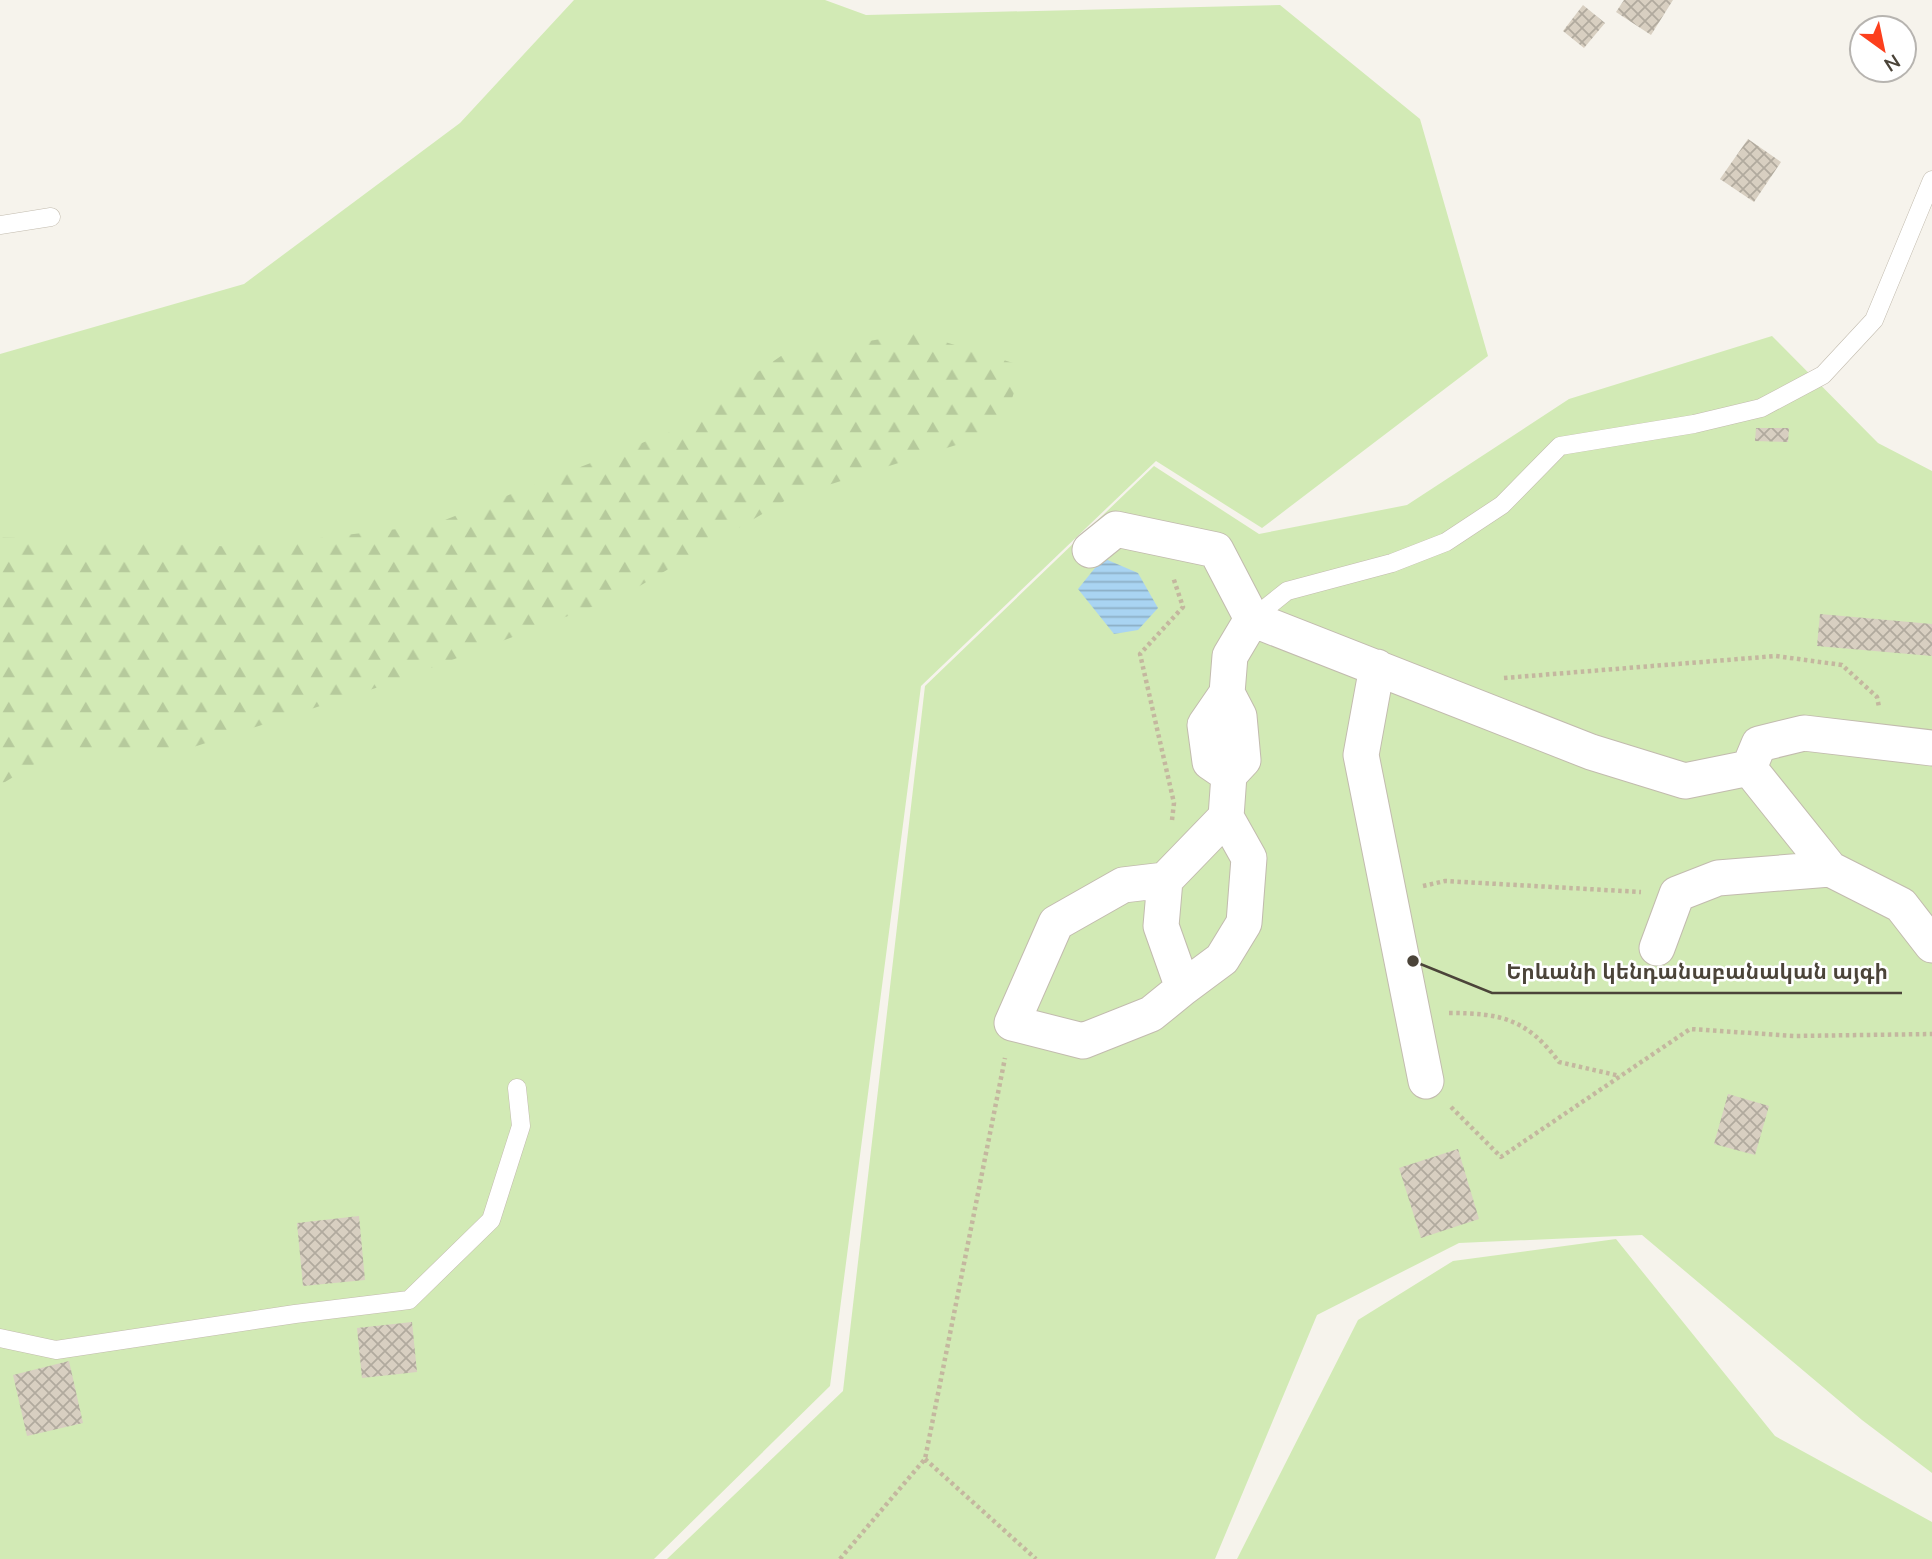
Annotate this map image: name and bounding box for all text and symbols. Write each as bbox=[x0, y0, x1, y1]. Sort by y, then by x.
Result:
north arrow bbox=[1848, 14, 1918, 84]
text: N bbox=[1879, 48, 1905, 77]
callout: Երևանի կենդանաբանական այգի bbox=[1492, 951, 1902, 993]
text: Երևանի կենդանաբանական այգի bbox=[1506, 958, 1888, 986]

